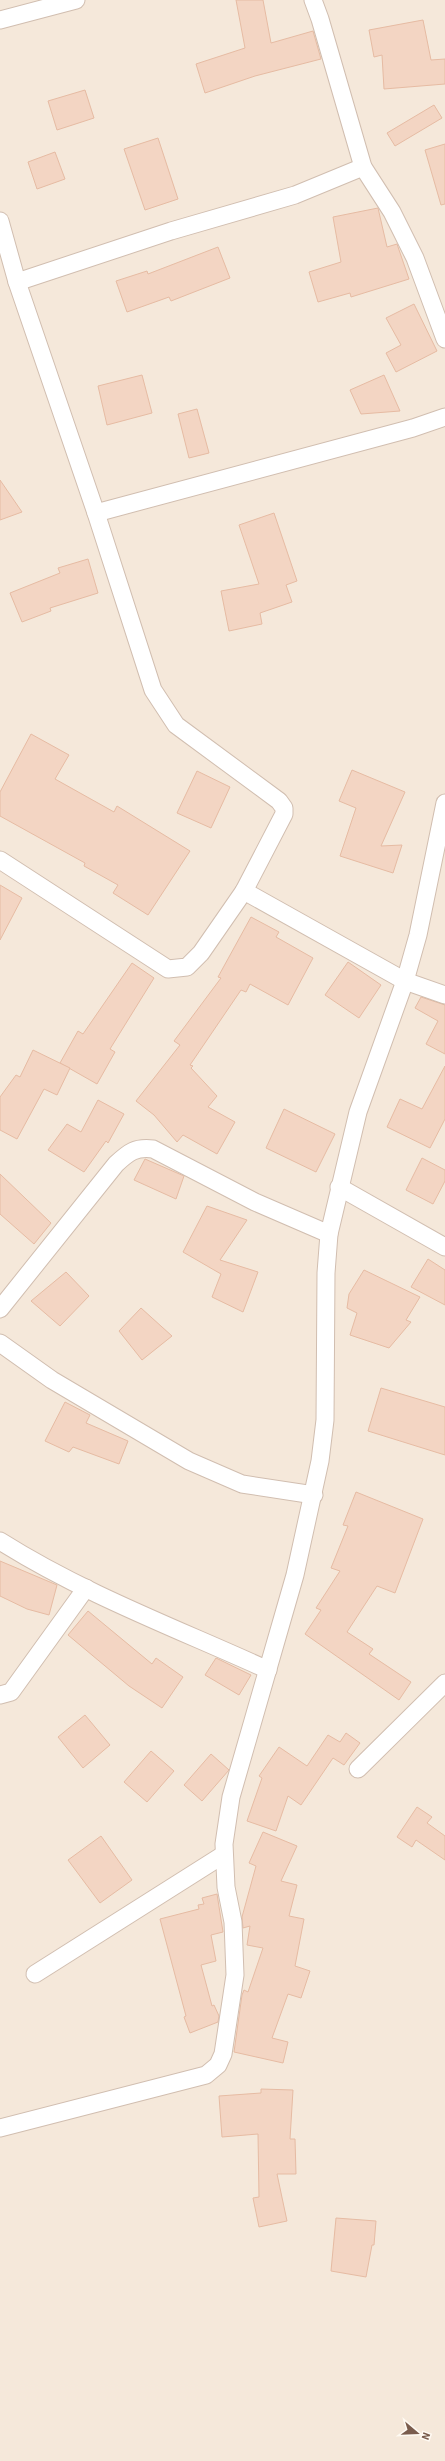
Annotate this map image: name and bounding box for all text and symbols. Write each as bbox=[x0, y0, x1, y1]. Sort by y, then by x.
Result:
north arrow bbox=[397, 2413, 437, 2453]
text: N bbox=[418, 2430, 434, 2442]

